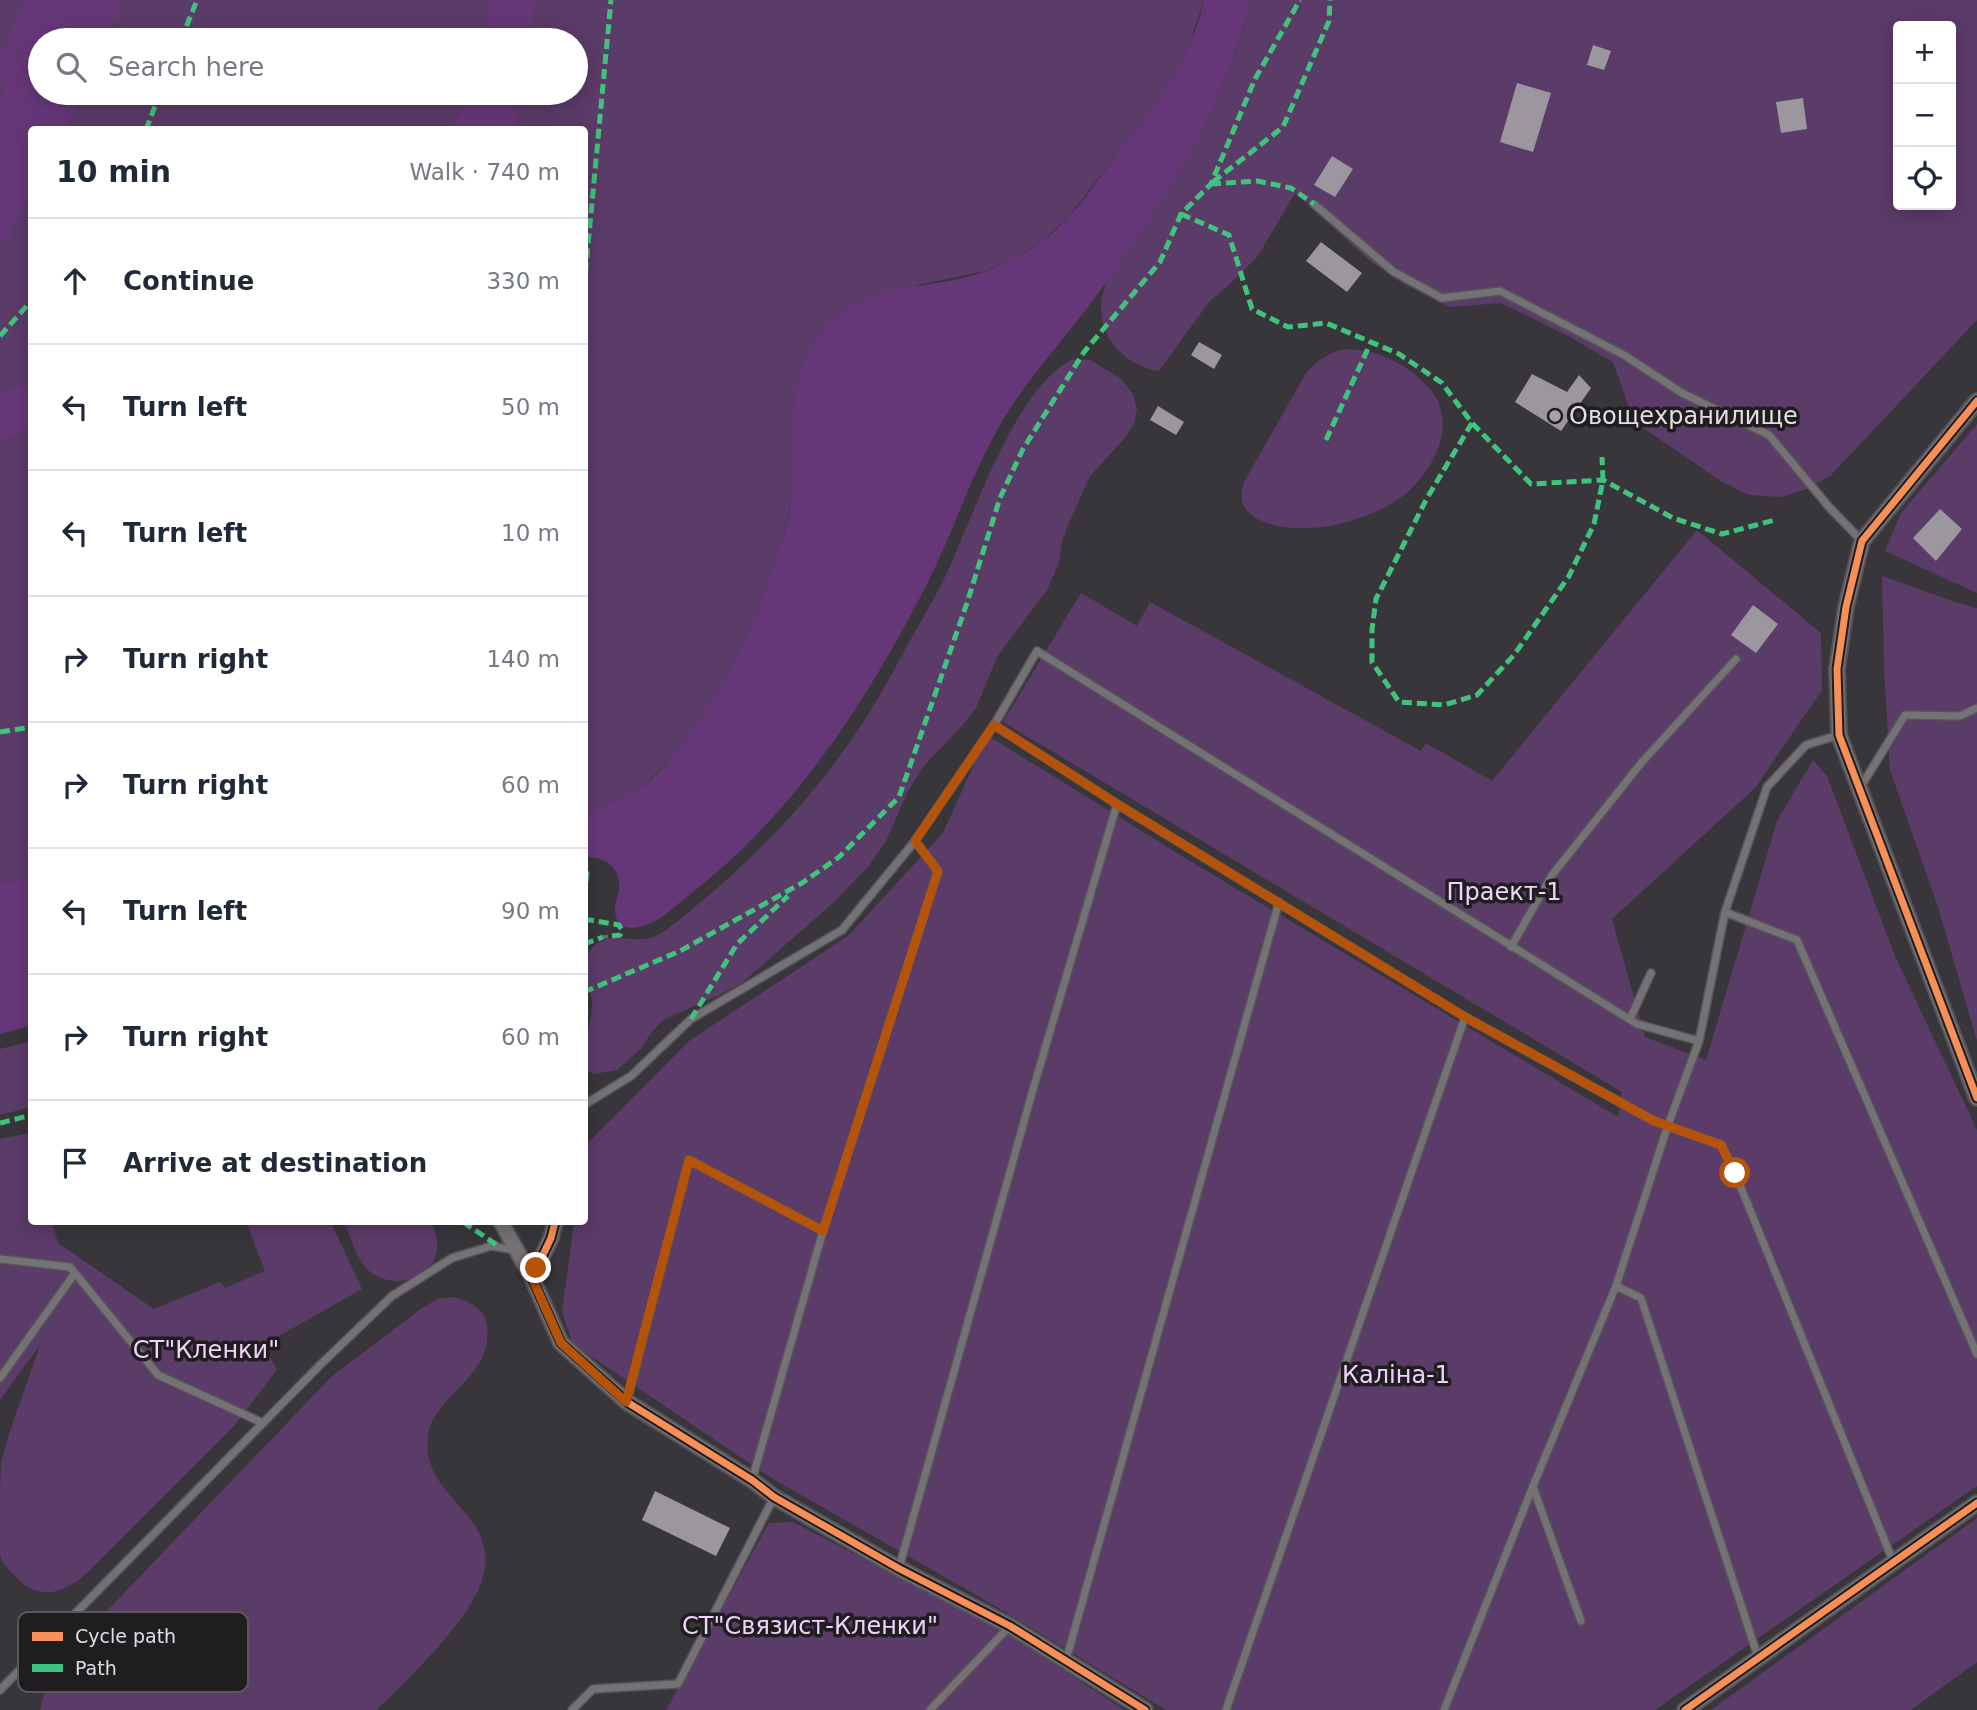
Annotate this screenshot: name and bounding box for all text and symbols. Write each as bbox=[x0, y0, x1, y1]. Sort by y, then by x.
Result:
map controls bbox=[1893, 21, 1956, 210]
button: + bbox=[1893, 21, 1956, 84]
search box bbox=[28, 28, 588, 105]
icon: search bbox=[52, 48, 90, 86]
text: Search here bbox=[108, 52, 264, 82]
button: − bbox=[1893, 84, 1956, 147]
button: locate bbox=[1893, 147, 1956, 210]
text: 10 min bbox=[56, 154, 171, 189]
text: Walk · 740 m bbox=[409, 159, 560, 185]
icon: ahead bbox=[56, 262, 94, 300]
text: Continue bbox=[123, 266, 254, 296]
text: 330 m bbox=[486, 268, 560, 294]
icon: left bbox=[56, 388, 94, 426]
text: Turn left bbox=[123, 392, 247, 422]
text: 50 m bbox=[501, 394, 560, 420]
place label: Овощехранилище bbox=[1569, 402, 1798, 430]
marker: Овощехранилище bbox=[1547, 408, 1563, 424]
icon: left bbox=[56, 514, 94, 552]
text: Turn left bbox=[123, 518, 247, 548]
text: 10 m bbox=[501, 520, 560, 546]
icon: right bbox=[56, 640, 94, 678]
text: Turn right bbox=[123, 644, 268, 674]
text: 140 m bbox=[486, 646, 560, 672]
icon: right bbox=[56, 766, 94, 804]
text: Turn right bbox=[123, 770, 268, 800]
text: 60 m bbox=[501, 772, 560, 798]
park label: Праект-1 bbox=[1446, 878, 1562, 906]
icon: left bbox=[56, 892, 94, 930]
text: Turn left bbox=[123, 896, 247, 926]
text: 90 m bbox=[501, 898, 560, 924]
icon: right bbox=[56, 1018, 94, 1056]
text: Turn right bbox=[123, 1022, 268, 1052]
text: 60 m bbox=[501, 1024, 560, 1050]
icon: arrive bbox=[56, 1144, 94, 1182]
text: Arrive at destination bbox=[123, 1148, 427, 1178]
route start bbox=[1719, 1157, 1750, 1188]
route end bbox=[520, 1252, 551, 1283]
park label: СТ"Кленки" bbox=[133, 1336, 279, 1364]
park label: Каліна-1 bbox=[1342, 1361, 1450, 1389]
legend bbox=[18, 1612, 248, 1692]
park label: СТ"Связист-Кленки" bbox=[682, 1612, 938, 1640]
text: Cycle path bbox=[75, 1625, 176, 1647]
text: Path bbox=[75, 1657, 117, 1679]

